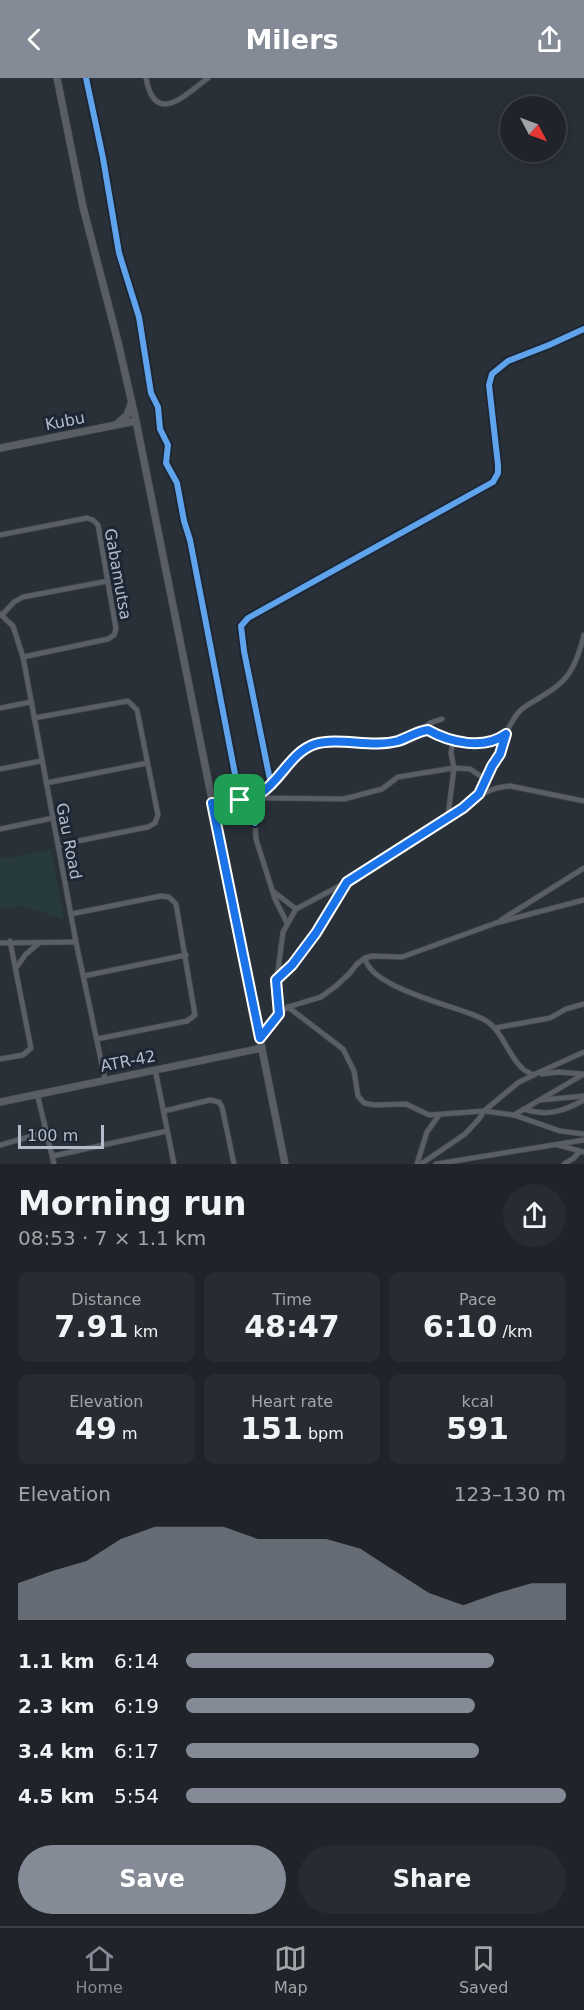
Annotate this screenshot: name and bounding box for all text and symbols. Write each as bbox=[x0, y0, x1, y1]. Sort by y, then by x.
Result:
icon: back bbox=[18, 23, 51, 56]
icon: share bbox=[533, 23, 566, 56]
text: Milers bbox=[245, 24, 339, 55]
north arrow bbox=[500, 96, 566, 162]
map controls bbox=[500, 96, 566, 162]
street label: Kubu bbox=[43, 408, 87, 434]
street label: Gabamutsa bbox=[101, 527, 135, 621]
pin bbox=[214, 774, 265, 825]
icon: arrive bbox=[223, 783, 256, 816]
street label: Gau Road bbox=[52, 801, 86, 881]
street label: ATR-42 bbox=[99, 1046, 157, 1076]
scale bar bbox=[18, 1122, 104, 1150]
text: 100 m bbox=[27, 1126, 78, 1145]
text: Morning run bbox=[18, 1184, 246, 1223]
button: share bbox=[503, 1184, 566, 1247]
text: 08:53 · 7 × 1.1 km bbox=[18, 1226, 206, 1250]
text: Distance bbox=[71, 1290, 141, 1309]
text: Time bbox=[272, 1290, 312, 1309]
text: Pace bbox=[459, 1290, 496, 1309]
text: 7.91 bbox=[54, 1309, 128, 1344]
text: 48:47 bbox=[244, 1309, 340, 1344]
text: 6:10 bbox=[423, 1309, 497, 1344]
text: km bbox=[128, 1322, 158, 1341]
text: /km bbox=[497, 1322, 533, 1341]
text: Elevation bbox=[69, 1392, 143, 1411]
text: Heart rate bbox=[251, 1392, 333, 1411]
text: kcal bbox=[462, 1392, 494, 1411]
text: 49 bbox=[75, 1411, 117, 1446]
text: 151 bbox=[240, 1411, 303, 1446]
text: 591 bbox=[446, 1411, 509, 1446]
text: m bbox=[117, 1424, 138, 1443]
text: bpm bbox=[303, 1424, 344, 1443]
text: Elevation bbox=[18, 1482, 111, 1506]
text: 123–130 m bbox=[454, 1482, 566, 1506]
text: 1.1 km bbox=[18, 1649, 95, 1673]
text: 6:14 bbox=[114, 1649, 159, 1673]
text: 2.3 km bbox=[18, 1694, 95, 1718]
text: 6:19 bbox=[114, 1694, 159, 1718]
text: 3.4 km bbox=[18, 1739, 95, 1763]
text: 6:17 bbox=[114, 1739, 159, 1763]
text: 4.5 km bbox=[18, 1784, 95, 1808]
text: 5:54 bbox=[114, 1784, 159, 1808]
button: Save bbox=[18, 1845, 286, 1914]
button: Share bbox=[298, 1845, 566, 1914]
tab: Home bbox=[76, 1942, 123, 1997]
tab: Map bbox=[274, 1942, 308, 1997]
tab: Saved bbox=[459, 1942, 508, 1997]

